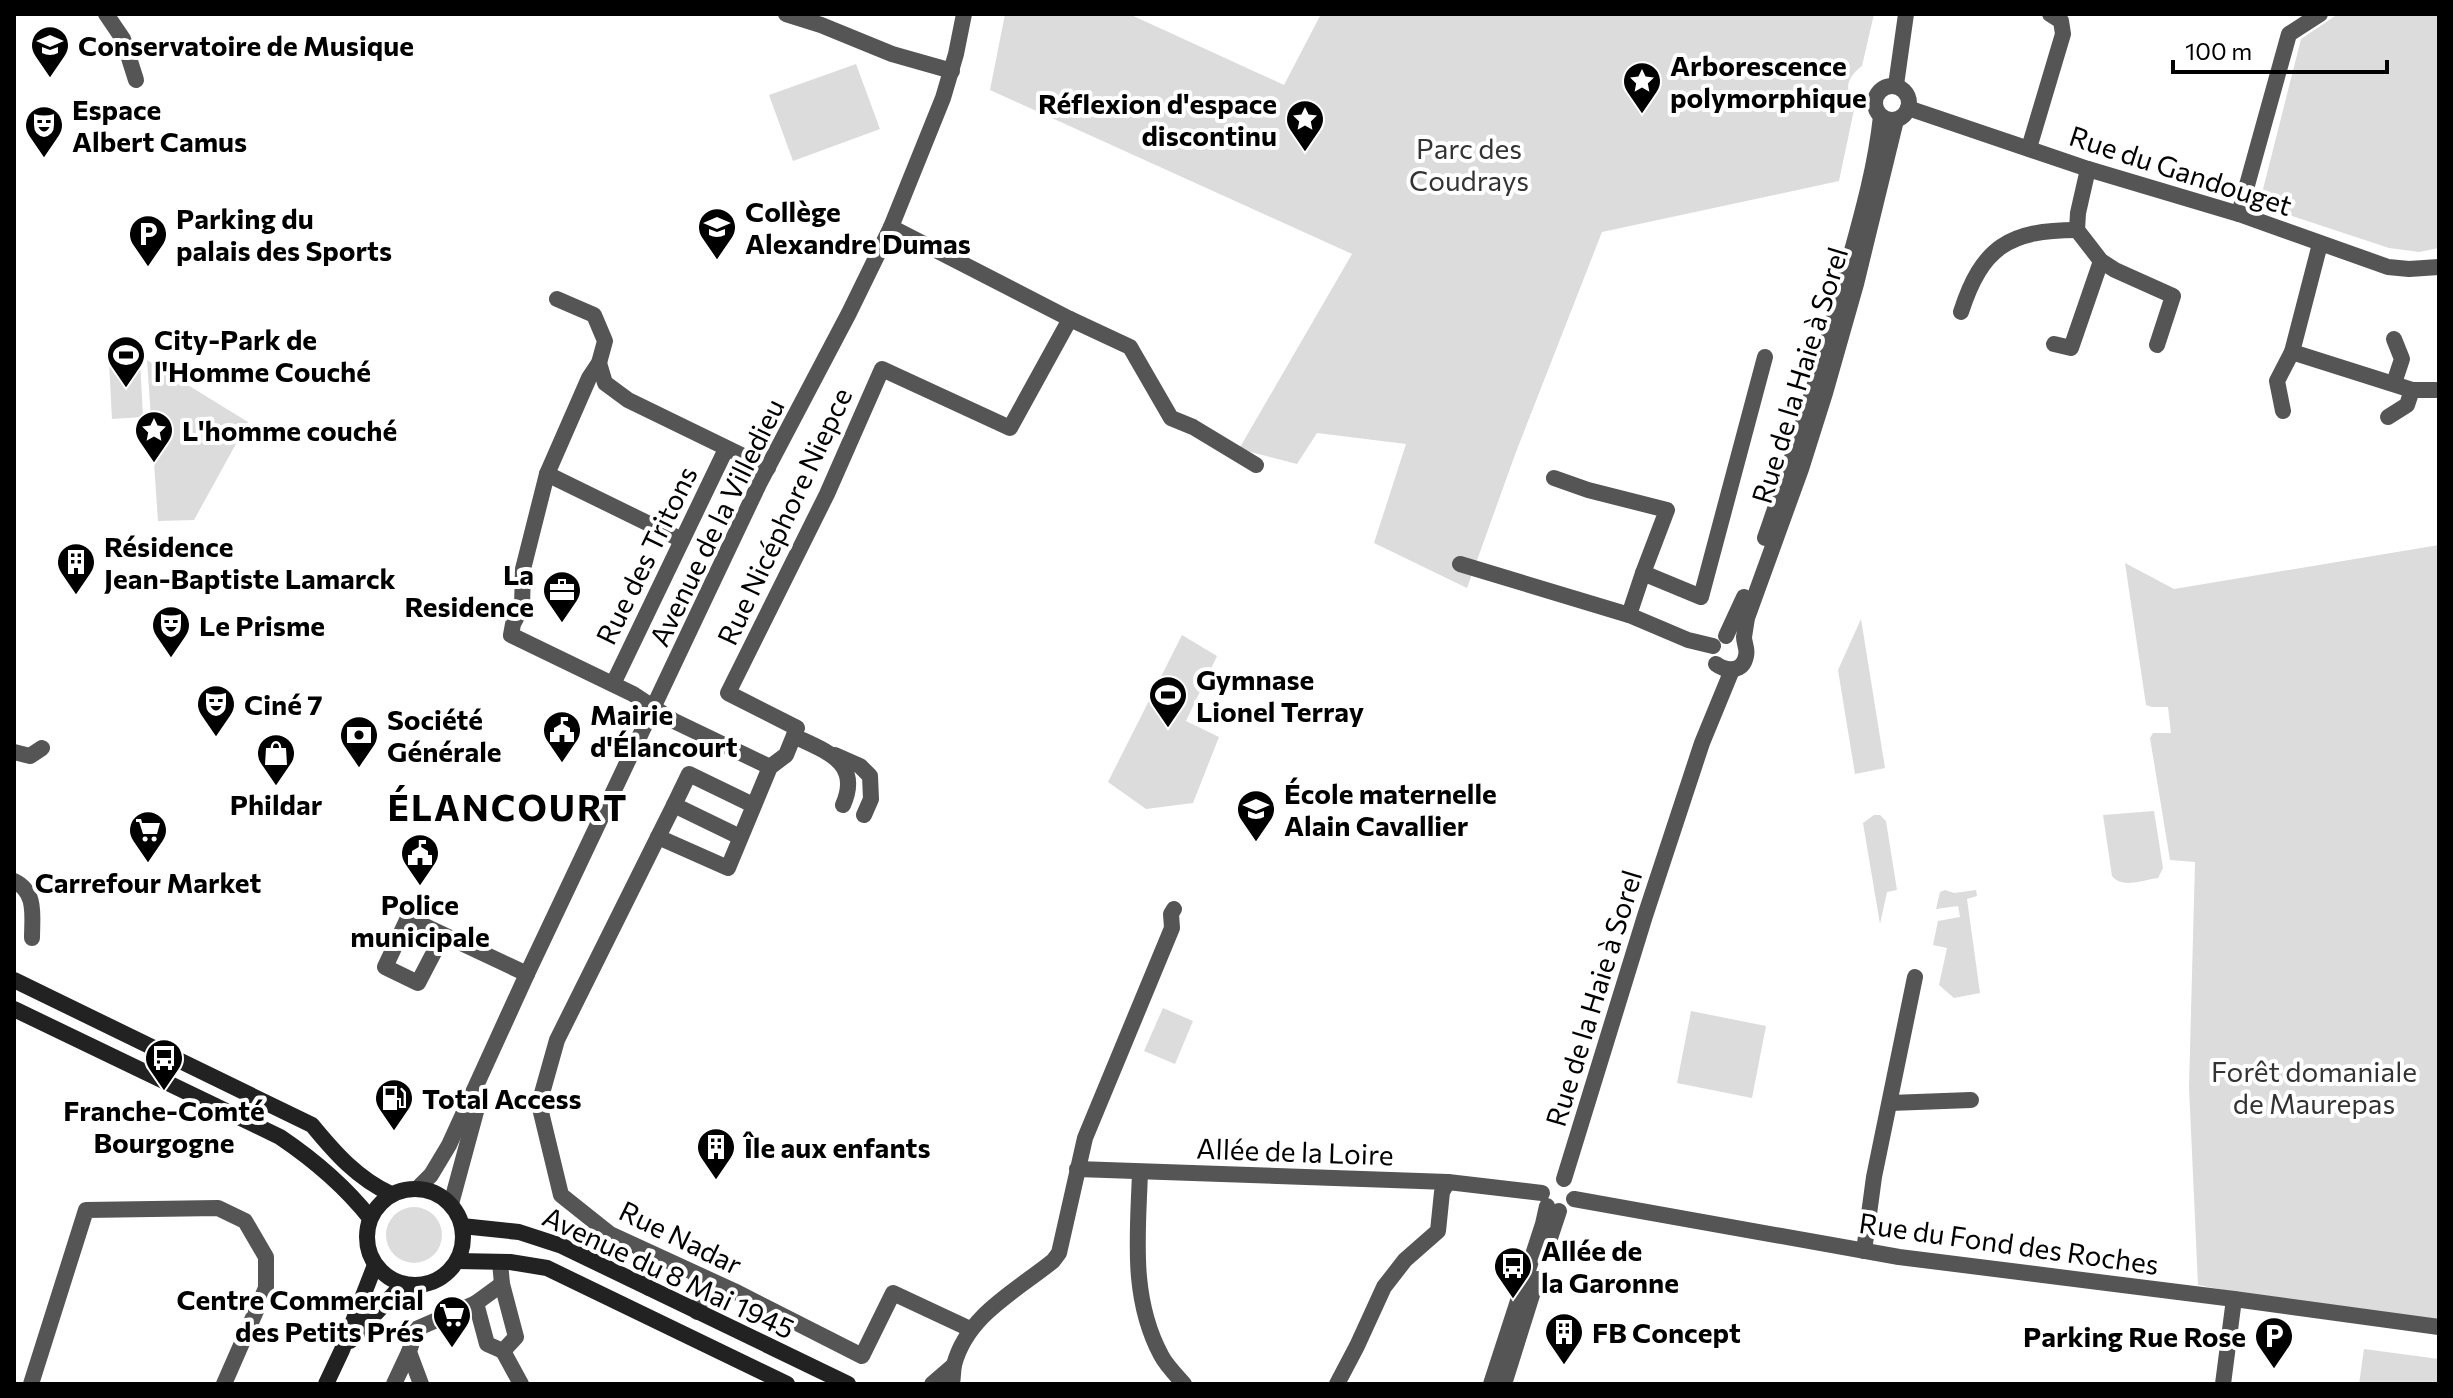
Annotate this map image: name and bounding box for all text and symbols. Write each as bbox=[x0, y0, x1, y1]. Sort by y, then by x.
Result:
school or university icon: Conservatoire de Musique bbox=[29, 24, 71, 79]
scale bar bbox=[2173, 24, 2387, 74]
place label: Conservatoire de Musique bbox=[78, 28, 414, 62]
text: 100 m bbox=[2185, 36, 2252, 65]
place label: Arborescence polymorphique bbox=[1670, 48, 1867, 114]
place icon: Arborescence polymorphique bbox=[1621, 60, 1663, 115]
place label: Réflexion d'espace discontinu bbox=[1038, 86, 1277, 152]
place label: Espace Albert Camus bbox=[72, 92, 247, 158]
place icon: Réflexion d'espace discontinu bbox=[1284, 98, 1326, 153]
theatre icon: Espace Albert Camus bbox=[23, 104, 65, 159]
street label: Rue du Gandouget bbox=[2065, 118, 2297, 222]
park label: Parc des Coudrays bbox=[1409, 131, 1529, 197]
place label: Collège Alexandre Dumas bbox=[745, 194, 971, 260]
place label: Parking du palais des Sports bbox=[176, 201, 392, 267]
school or university icon: Collège Alexandre Dumas bbox=[696, 206, 738, 261]
parking icon: Parking du palais des Sports bbox=[127, 213, 169, 268]
street label: Rue de la Haie à Sorel bbox=[1744, 243, 1854, 507]
place label: City-Park de l'Homme Couché bbox=[154, 322, 371, 388]
sports icon: City-Park de l'Homme Couché bbox=[105, 334, 147, 389]
street label: Rue Nicéphore Niepce bbox=[709, 382, 859, 650]
street label: Avenue de la Villedieu bbox=[641, 393, 791, 651]
place icon: L'homme couché bbox=[133, 409, 175, 464]
place label: L'homme couché bbox=[182, 413, 397, 447]
street label: Rue des Tritons bbox=[588, 460, 704, 650]
place label: Résidence Jean-Baptiste Lamarck bbox=[104, 529, 396, 595]
building icon: Résidence Jean-Baptiste Lamarck bbox=[55, 541, 97, 596]
place label: La Residence bbox=[404, 557, 534, 623]
office icon: La Residence bbox=[541, 569, 583, 624]
theatre icon: Le Prisme bbox=[150, 604, 192, 659]
place label: Le Prisme bbox=[199, 608, 325, 642]
place label: Gymnase Lionel Terray bbox=[1196, 662, 1364, 728]
sports icon: Gymnase Lionel Terray bbox=[1147, 674, 1189, 729]
theatre icon: Ciné 7 bbox=[195, 683, 237, 738]
place label: Ciné 7 bbox=[244, 687, 323, 721]
place label: Mairie d'Élancourt bbox=[590, 697, 738, 763]
place label: Société Générale bbox=[387, 702, 502, 768]
public building icon: Mairie d'Élancourt bbox=[541, 709, 583, 764]
bank icon: Société Générale bbox=[338, 714, 380, 769]
shop icon: Phildar bbox=[255, 732, 297, 787]
place label: École maternelle Alain Cavallier bbox=[1284, 776, 1497, 842]
district label: ÉLANCOURT bbox=[388, 784, 628, 828]
place label: Phildar bbox=[230, 787, 323, 821]
school or university icon: École maternelle Alain Cavallier bbox=[1235, 788, 1277, 843]
supermarket icon: Carrefour Market bbox=[127, 809, 169, 864]
public building icon: Police municipale bbox=[399, 832, 441, 887]
place label: Carrefour Market bbox=[35, 865, 261, 899]
street label: Rue de la Haie à Sorel bbox=[1538, 866, 1648, 1130]
place label: Police municipale bbox=[350, 887, 490, 953]
bus stop icon: Franche-Comté Bourgogne bbox=[143, 1037, 185, 1092]
park label: Forêt domaniale de Maurepas bbox=[2211, 1054, 2417, 1120]
fuel station icon: Total Access bbox=[373, 1077, 415, 1132]
place label: Total Access bbox=[422, 1081, 581, 1115]
place label: Franche-Comté Bourgogne bbox=[63, 1093, 265, 1159]
building icon: Île aux enfants bbox=[695, 1126, 737, 1181]
place label: Île aux enfants bbox=[742, 1130, 930, 1164]
street label: Allée de la Loire bbox=[1196, 1131, 1394, 1171]
street label: Rue Nadar bbox=[614, 1193, 748, 1281]
street label: Avenue du 8 Mai 1945 bbox=[538, 1199, 800, 1345]
street label: Rue du Fond des Roches bbox=[1857, 1205, 2161, 1281]
place label: Allée de la Garonne bbox=[1541, 1233, 1679, 1299]
bus stop icon: Allée de la Garonne bbox=[1492, 1245, 1534, 1300]
place label: Centre Commercial des Petits Prés bbox=[176, 1282, 424, 1348]
supermarket icon: Centre Commercial des Petits Prés bbox=[431, 1294, 473, 1349]
building icon: FB Concept bbox=[1543, 1311, 1585, 1366]
place label: FB Concept bbox=[1592, 1315, 1741, 1349]
parking icon: Parking Rue Rose bbox=[2253, 1315, 2295, 1370]
place label: Parking Rue Rose bbox=[2023, 1319, 2246, 1353]

